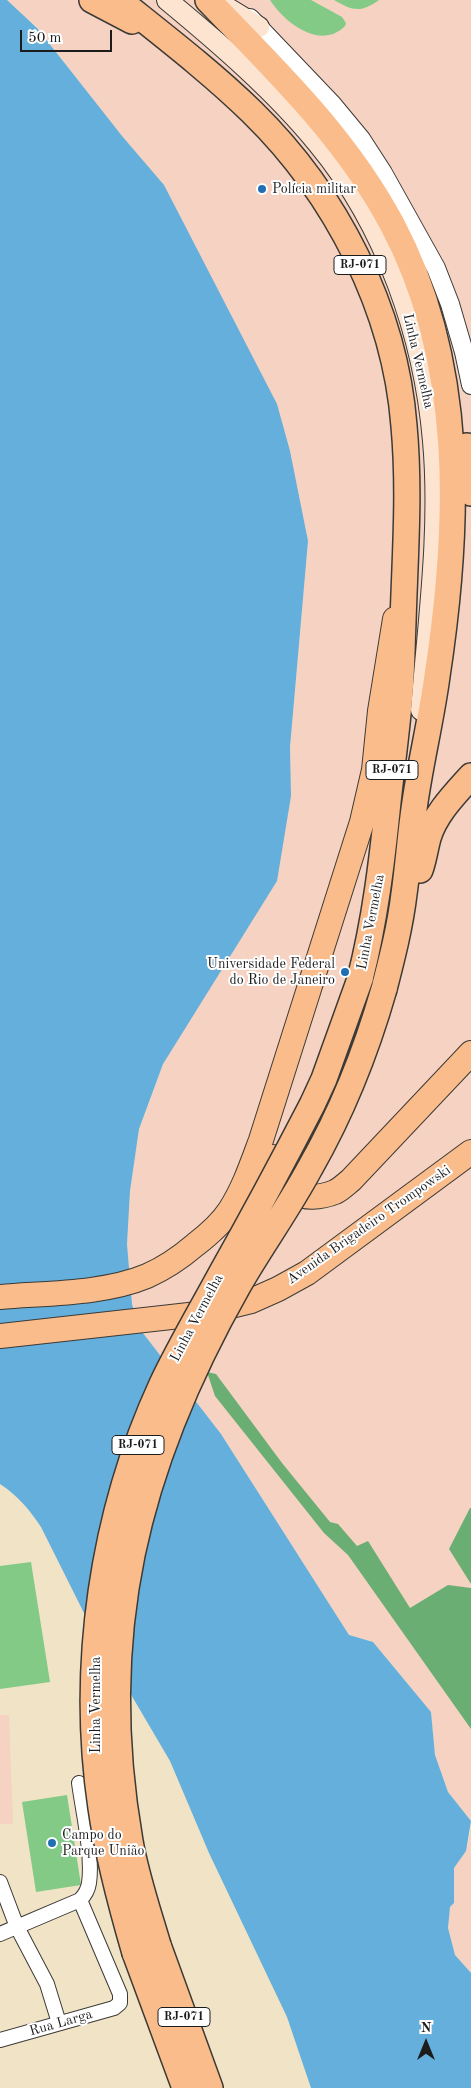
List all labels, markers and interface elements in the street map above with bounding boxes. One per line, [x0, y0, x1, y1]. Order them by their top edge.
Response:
scale bar [22, 20, 115, 52]
text: 50 m [28, 31, 62, 46]
place label: Polícia militar [272, 181, 356, 197]
marker: Polícia militar [256, 183, 268, 195]
road number: RJ-071 [334, 256, 386, 274]
street label: Linha Vermelha [399, 312, 437, 410]
road number: RJ-071 [366, 760, 418, 780]
street label: Linha Vermelha [354, 873, 388, 971]
place label: Universidade Federal do Rio de Janeiro [207, 956, 335, 989]
marker: Universidade Federal do Rio de Janeiro [339, 966, 351, 978]
street label: Avenida Brigadeiro Trompowski [284, 1162, 454, 1288]
street label: Linha Vermelha [167, 1271, 227, 1365]
road number: RJ-071 [112, 1436, 164, 1454]
street label: Linha Vermelha [88, 1657, 104, 1753]
place label: Campo do Parque União [62, 1827, 145, 1860]
marker: Campo do Parque União [46, 1837, 58, 1849]
street label: Rua Larga [28, 2006, 94, 2040]
road number: RJ-071 [158, 2008, 210, 2026]
north arrow [401, 2018, 451, 2068]
text: N [421, 2021, 431, 2035]

